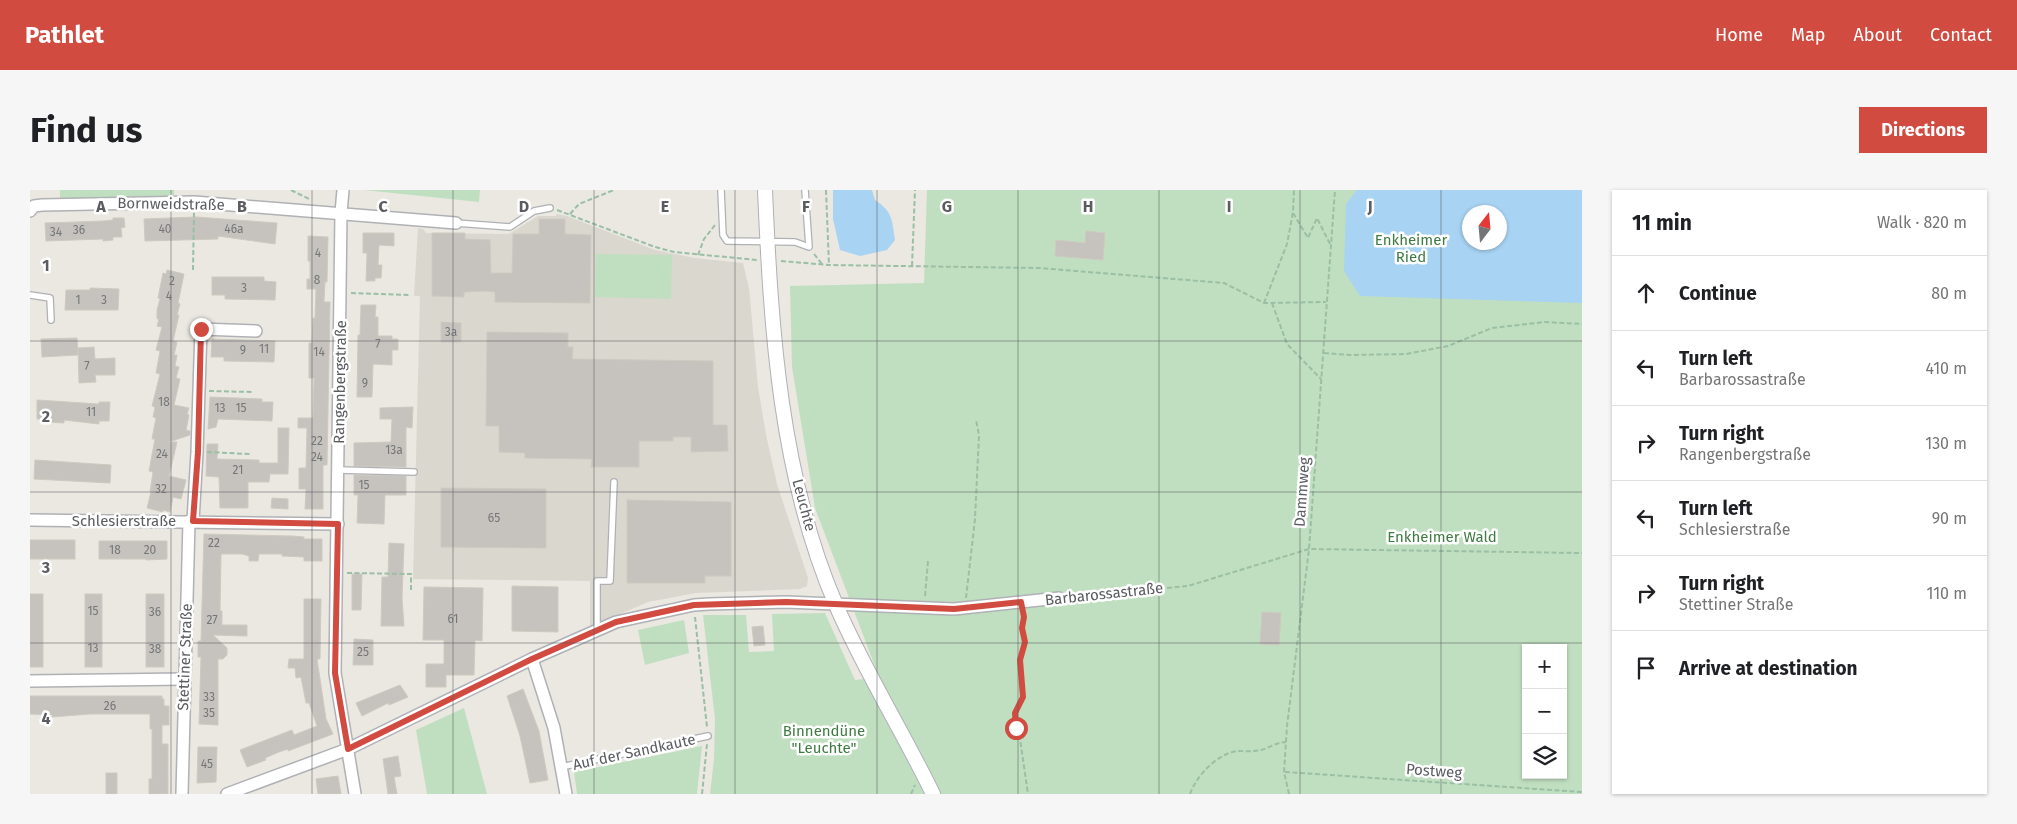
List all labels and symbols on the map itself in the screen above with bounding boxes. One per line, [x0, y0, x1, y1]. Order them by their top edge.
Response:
street label: Bornweidstraße [117, 194, 225, 214]
text: A [95, 197, 106, 216]
text: B [237, 197, 247, 216]
text: C [378, 197, 388, 216]
text: D [519, 197, 529, 216]
text: E [661, 197, 669, 216]
text: F [802, 197, 810, 216]
text: G [942, 197, 952, 216]
text: H [1083, 197, 1093, 216]
text: I [1227, 197, 1231, 216]
text: J [1366, 197, 1373, 216]
north arrow [1462, 205, 1507, 250]
house number: 40 [158, 222, 172, 236]
house number: 46a [224, 222, 244, 236]
house number: 36 [73, 223, 85, 237]
house number: 34 [50, 225, 63, 239]
park label: Enkheimer Ried [1375, 231, 1447, 266]
house number: 4 [315, 246, 322, 260]
text: 1 [42, 256, 50, 275]
house number: 8 [314, 273, 321, 287]
house number: 2 [169, 274, 175, 288]
house number: 3 [241, 281, 247, 295]
house number: 4 [166, 289, 173, 303]
house number: 1 [75, 293, 81, 307]
house number: 3 [101, 293, 107, 307]
route end [190, 318, 213, 341]
street label: Rangenbergstraße [330, 320, 350, 444]
house number: 3a [445, 325, 457, 339]
house number: 7 [375, 337, 381, 351]
house number: 11 [259, 342, 269, 356]
house number: 9 [240, 343, 246, 357]
house number: 14 [313, 345, 325, 359]
house number: 7 [84, 359, 90, 373]
house number: 9 [362, 376, 368, 390]
house number: 18 [158, 395, 170, 409]
house number: 13 [214, 401, 226, 415]
house number: 15 [235, 401, 247, 415]
house number: 11 [86, 405, 96, 419]
text: 2 [42, 407, 50, 426]
house number: 22 [311, 434, 323, 448]
house number: 13a [385, 443, 403, 457]
house number: 24 [156, 447, 169, 461]
house number: 24 [311, 450, 324, 464]
street label: Dammweg [1291, 456, 1313, 528]
house number: 21 [233, 463, 243, 477]
street label: Leuchte [788, 477, 820, 533]
house number: 15 [358, 478, 370, 492]
house number: 32 [155, 482, 167, 496]
house number: 65 [488, 511, 500, 525]
street label: Schlesierstraße [72, 512, 176, 530]
park label: Enkheimer Wald [1387, 528, 1497, 546]
house number: 22 [208, 536, 220, 550]
house number: 18 [109, 543, 121, 557]
house number: 20 [144, 543, 157, 557]
text: 3 [41, 558, 50, 577]
street label: Barbarossastraße [1044, 579, 1164, 609]
street label: Stettiner Straße [174, 603, 196, 711]
house number: 15 [87, 604, 99, 618]
house number: 36 [149, 605, 161, 619]
house number: 61 [447, 612, 459, 626]
house number: 27 [206, 613, 218, 627]
house number: 13 [87, 641, 99, 655]
house number: 38 [149, 642, 162, 656]
house number: 25 [357, 645, 369, 659]
house number: 33 [203, 690, 215, 704]
house number: 26 [104, 699, 116, 713]
house number: 35 [203, 706, 215, 720]
text: 4 [41, 709, 51, 728]
route start [1005, 717, 1028, 740]
park label: Binnendüne "Leuchte" [783, 722, 865, 757]
street label: Auf der Sandkaute [571, 730, 697, 774]
house number: 45 [201, 757, 213, 771]
street label: Postweg [1405, 760, 1463, 782]

